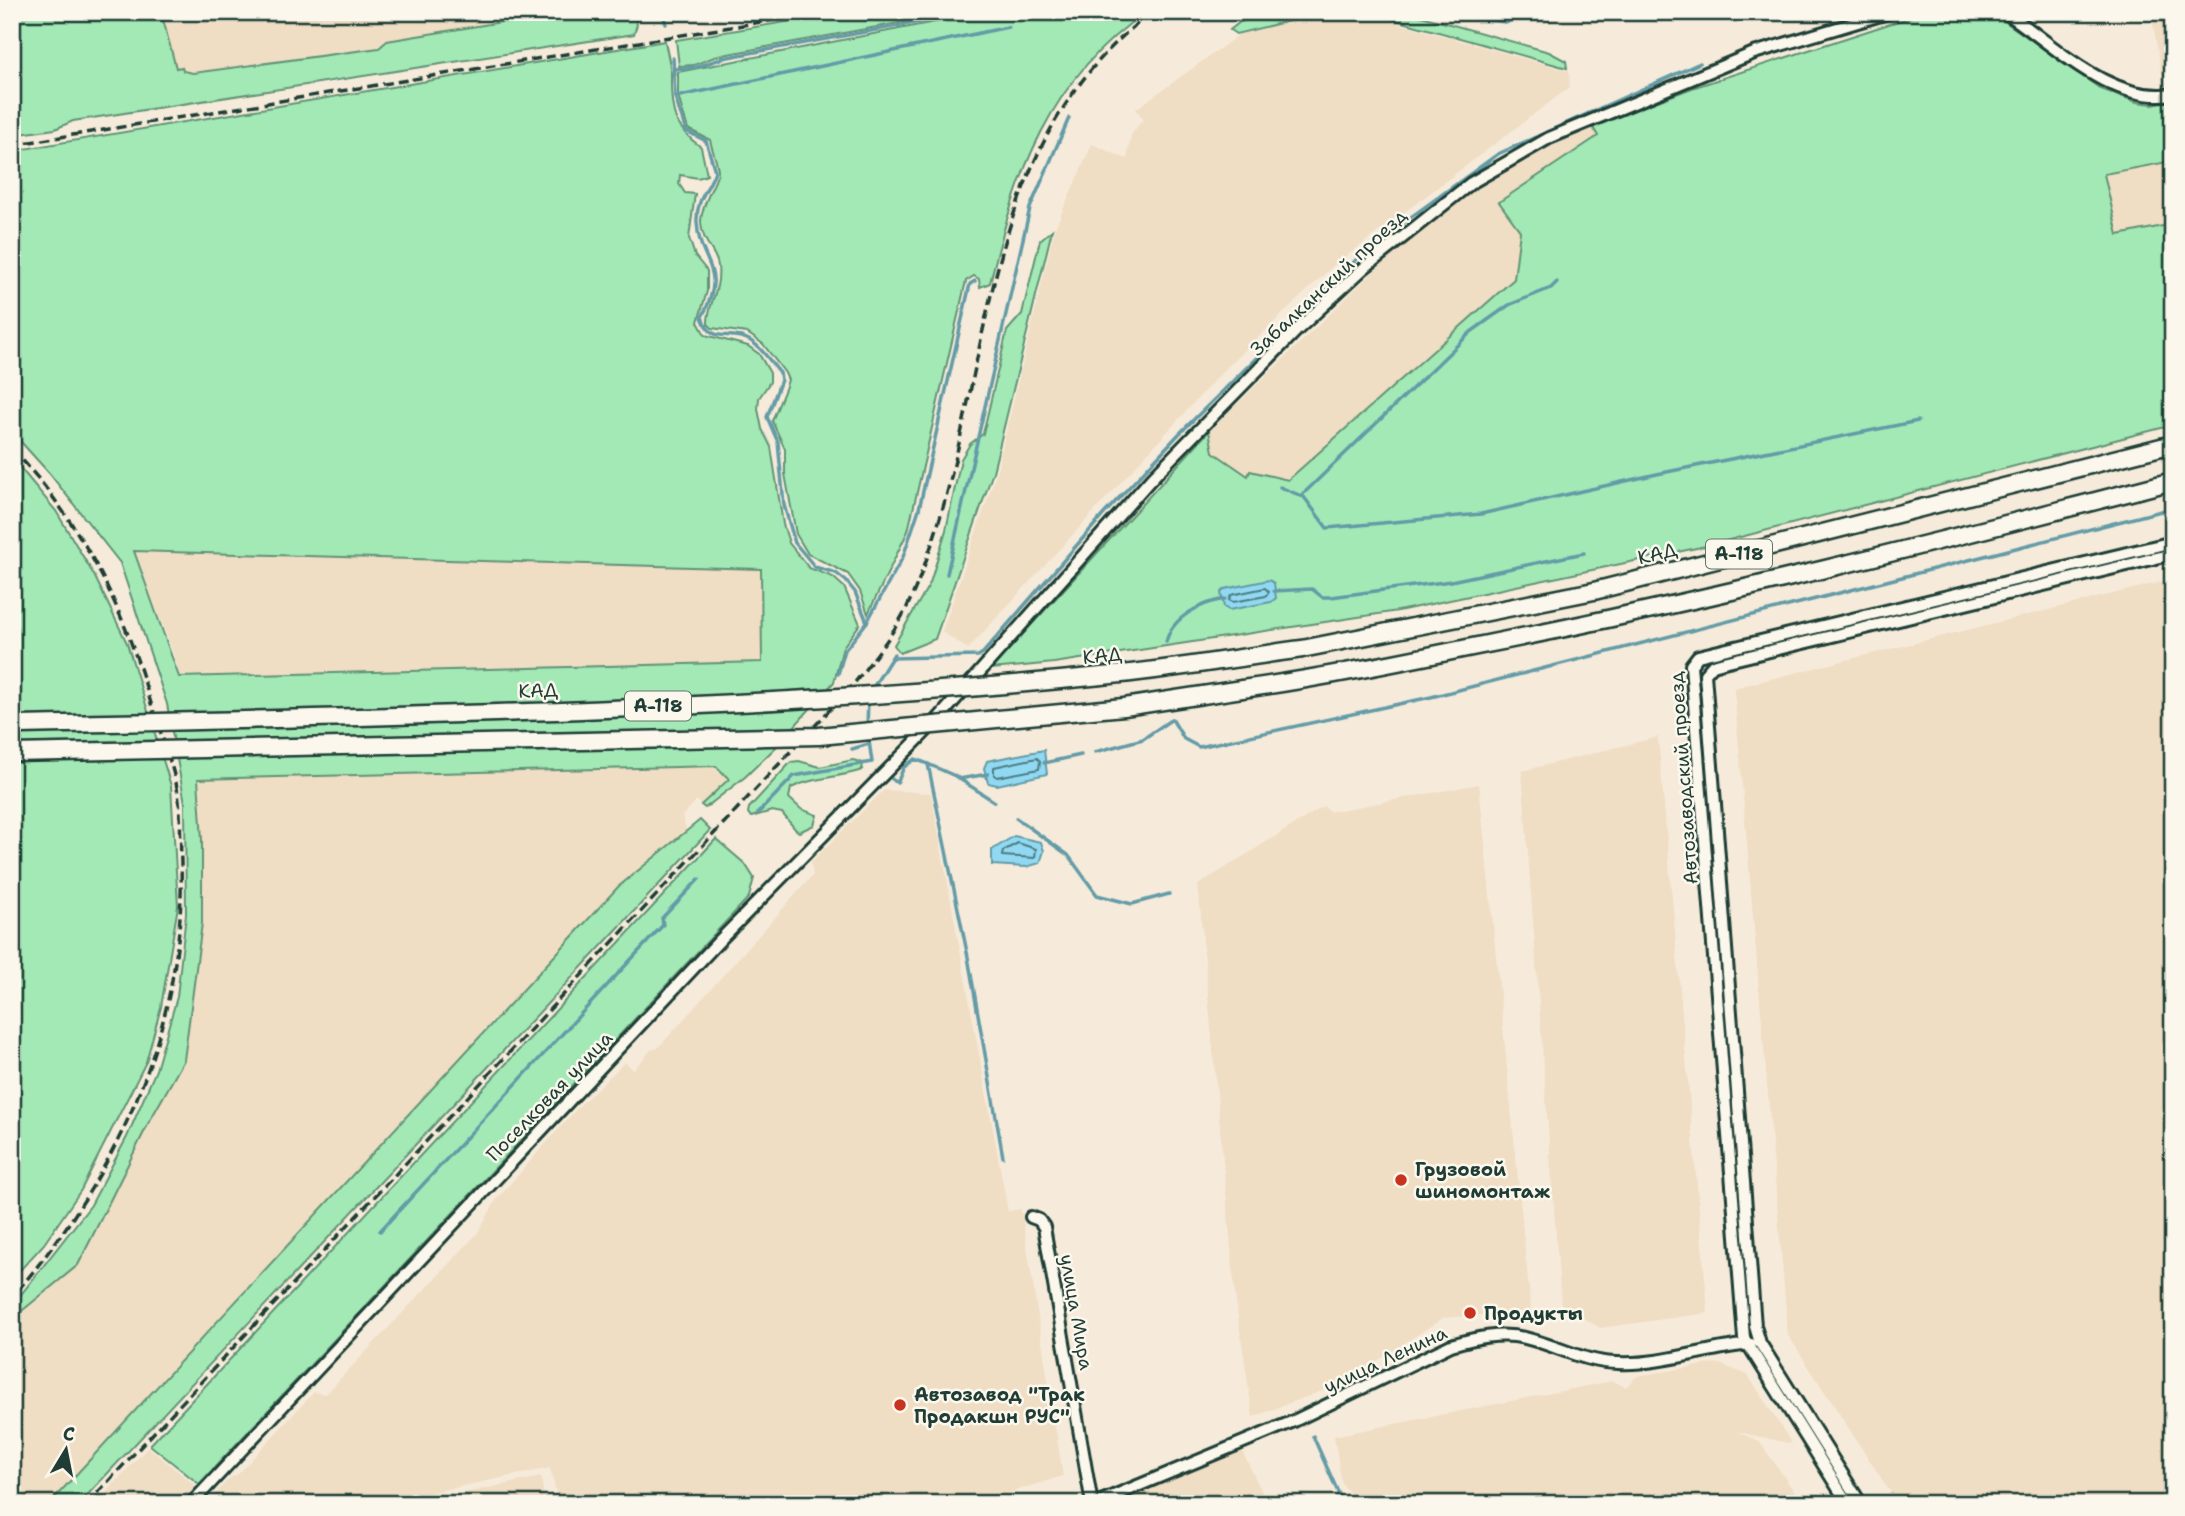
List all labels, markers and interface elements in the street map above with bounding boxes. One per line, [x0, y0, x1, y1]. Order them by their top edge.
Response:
street label: Забалканский проезд [1245, 203, 1412, 361]
street label: КАД [1635, 536, 1680, 570]
road number: А-118 [1706, 540, 1772, 568]
street label: КАД [1081, 641, 1124, 670]
street label: Автозаводский проезд [1664, 671, 1703, 885]
street label: КАД [518, 677, 559, 704]
road number: А-118 [625, 692, 691, 720]
street label: Поселковая улица [481, 1026, 618, 1167]
place label: Грузовой шиномонтаж [1415, 1157, 1550, 1204]
marker: Грузовой шиномонтаж [1393, 1172, 1409, 1188]
street label: улица Мира [1054, 1252, 1099, 1372]
place label: Продукты [1484, 1301, 1583, 1326]
marker: Продукты [1462, 1305, 1478, 1321]
street label: улица Ленина [1319, 1320, 1451, 1399]
place label: Автозавод "Трак Продакшн РУС" [914, 1382, 1085, 1429]
marker: Автозавод "Трак Продакшн РУС" [892, 1397, 908, 1413]
north arrow [32, 1414, 102, 1484]
text: С [61, 1420, 77, 1447]

